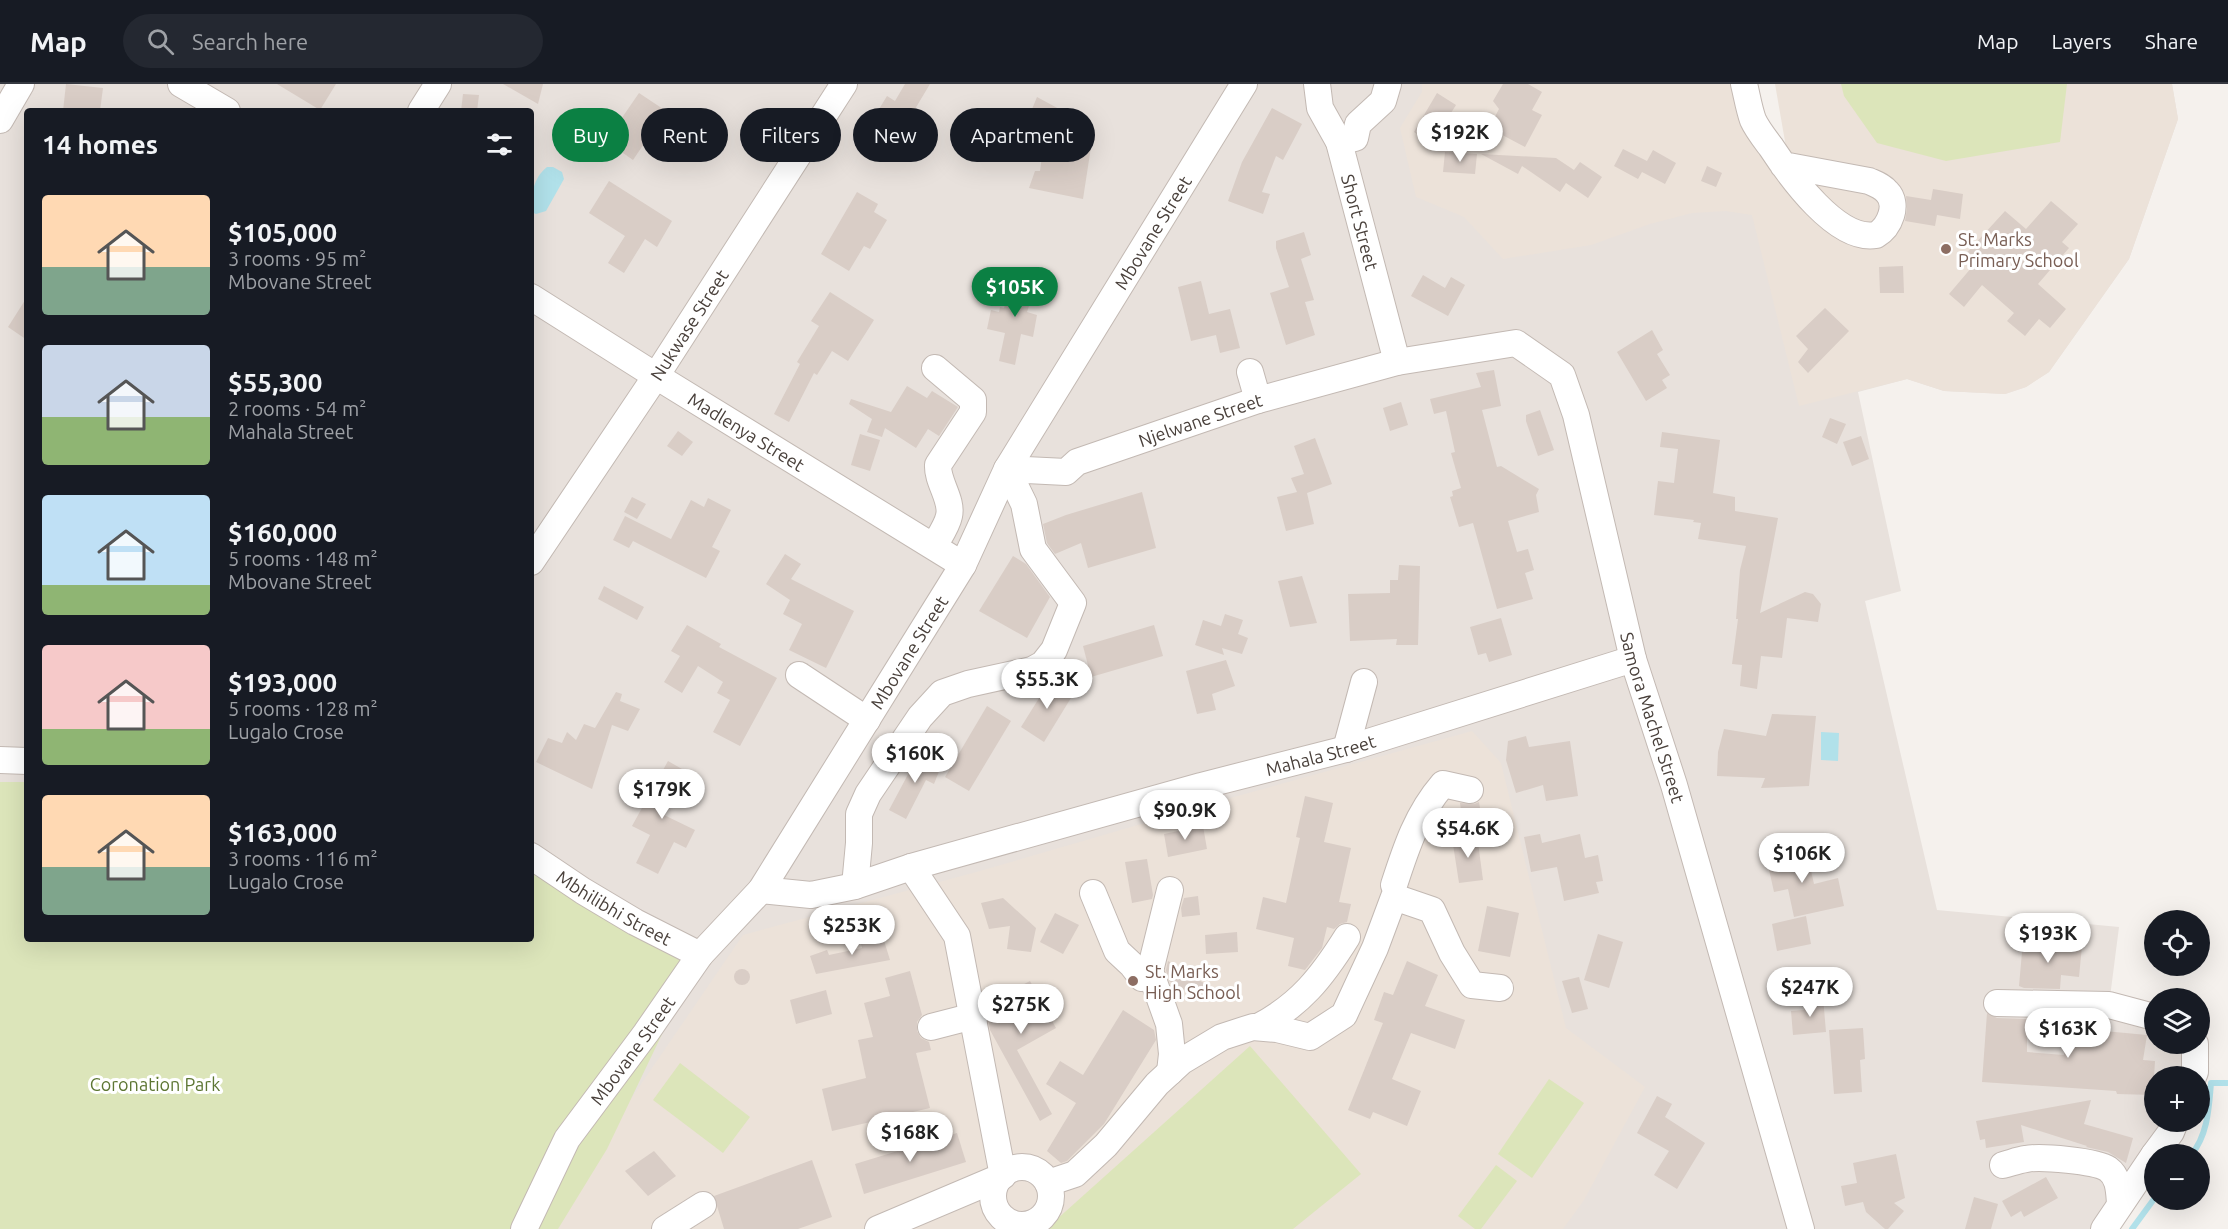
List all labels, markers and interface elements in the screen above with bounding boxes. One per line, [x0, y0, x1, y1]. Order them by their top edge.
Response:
search box [123, 14, 543, 68]
icon: search [144, 25, 177, 58]
text: Map [30, 26, 87, 57]
text: Search here [192, 29, 308, 54]
text: Map [1977, 29, 2018, 53]
text: Layers [2051, 29, 2112, 53]
text: Share [2145, 29, 2198, 53]
chip: Buy [552, 108, 629, 162]
chip: Rent [641, 108, 728, 162]
chip: Filters [740, 108, 841, 162]
chip: New [853, 108, 938, 162]
chip: Apartment [950, 108, 1095, 162]
pin: $192K [1418, 112, 1502, 163]
text: $192K [1431, 120, 1489, 143]
icon: filters [483, 128, 516, 161]
text: 14 homes [42, 130, 158, 159]
street label: Mbovane Street [1110, 172, 1195, 293]
street label: Short Street [1338, 172, 1382, 272]
text: $105,000 [228, 218, 337, 247]
icon: home [90, 219, 162, 291]
place label: St. Marks Primary School [1958, 229, 2079, 270]
marker: St. Marks Primary School [1939, 242, 1953, 256]
text: 3 rooms · 95 m² [228, 247, 366, 270]
street label: Nukwase Street [646, 266, 732, 384]
pin: $105K [973, 267, 1057, 318]
text: Mbovane Street [228, 270, 372, 293]
text: $105K [986, 275, 1044, 298]
text: $55,300 [228, 368, 322, 397]
icon: home [90, 369, 162, 441]
street label: Madlenya Street [685, 388, 808, 475]
street label: Njelwane Street [1136, 389, 1264, 450]
text: 2 rooms · 54 m² [228, 397, 366, 420]
text: Mahala Street [228, 420, 353, 443]
text: $160,000 [228, 518, 337, 547]
icon: home [90, 519, 162, 591]
text: 5 rooms · 148 m² [228, 547, 378, 570]
text: Mbovane Street [228, 570, 372, 593]
street label: Mbovane Street [866, 592, 951, 712]
street label: Samora Machel Street [1617, 630, 1689, 805]
pin: $55.3K [998, 659, 1096, 710]
text: $55.3K [1015, 667, 1079, 690]
text: $193,000 [228, 668, 337, 697]
icon: home [90, 669, 162, 741]
text: 5 rooms · 128 m² [228, 697, 378, 720]
text: Lugalo Crose [228, 720, 344, 743]
street label: Mahala Street [1264, 730, 1378, 779]
pin: $160K [873, 733, 957, 784]
text: $160K [886, 741, 944, 764]
pin: $179K [620, 769, 704, 820]
text: $179K [633, 777, 691, 800]
pin: $90.9K [1136, 790, 1234, 841]
text: $90.9K [1153, 798, 1217, 821]
pin: $54.6K [1419, 808, 1517, 859]
text: $54.6K [1436, 816, 1500, 839]
text: $163,000 [228, 818, 337, 847]
icon: home [90, 819, 162, 891]
pin: $106K [1760, 833, 1844, 884]
text: $106K [1773, 841, 1831, 864]
text: 3 rooms · 116 m² [228, 847, 378, 870]
street label: Mbhilibhi Street [553, 866, 675, 949]
text: Lugalo Crose [228, 870, 344, 893]
pin: $253K [810, 905, 894, 956]
map controls [2144, 910, 2210, 1210]
button: locate [2144, 910, 2210, 976]
text: $253K [823, 913, 881, 936]
pin: $193K [2006, 913, 2090, 964]
text: $193K [2019, 921, 2077, 944]
place label: St. Marks High School [1145, 961, 1241, 1002]
pin: $247K [1768, 967, 1852, 1018]
marker: St. Marks High School [1126, 974, 1140, 988]
text: $247K [1781, 975, 1839, 998]
pin: $275K [979, 984, 1063, 1035]
button: layers [2144, 988, 2210, 1054]
street label: Mbovane Street [586, 992, 679, 1108]
text: $275K [992, 992, 1050, 1015]
pin: $163K [2026, 1008, 2110, 1059]
text: $163K [2039, 1016, 2097, 1039]
button: + [2144, 1066, 2210, 1132]
park label: Coronation Park [90, 1074, 220, 1094]
pin: $168K [868, 1112, 952, 1163]
text: $168K [881, 1120, 939, 1143]
button: − [2144, 1144, 2210, 1210]

